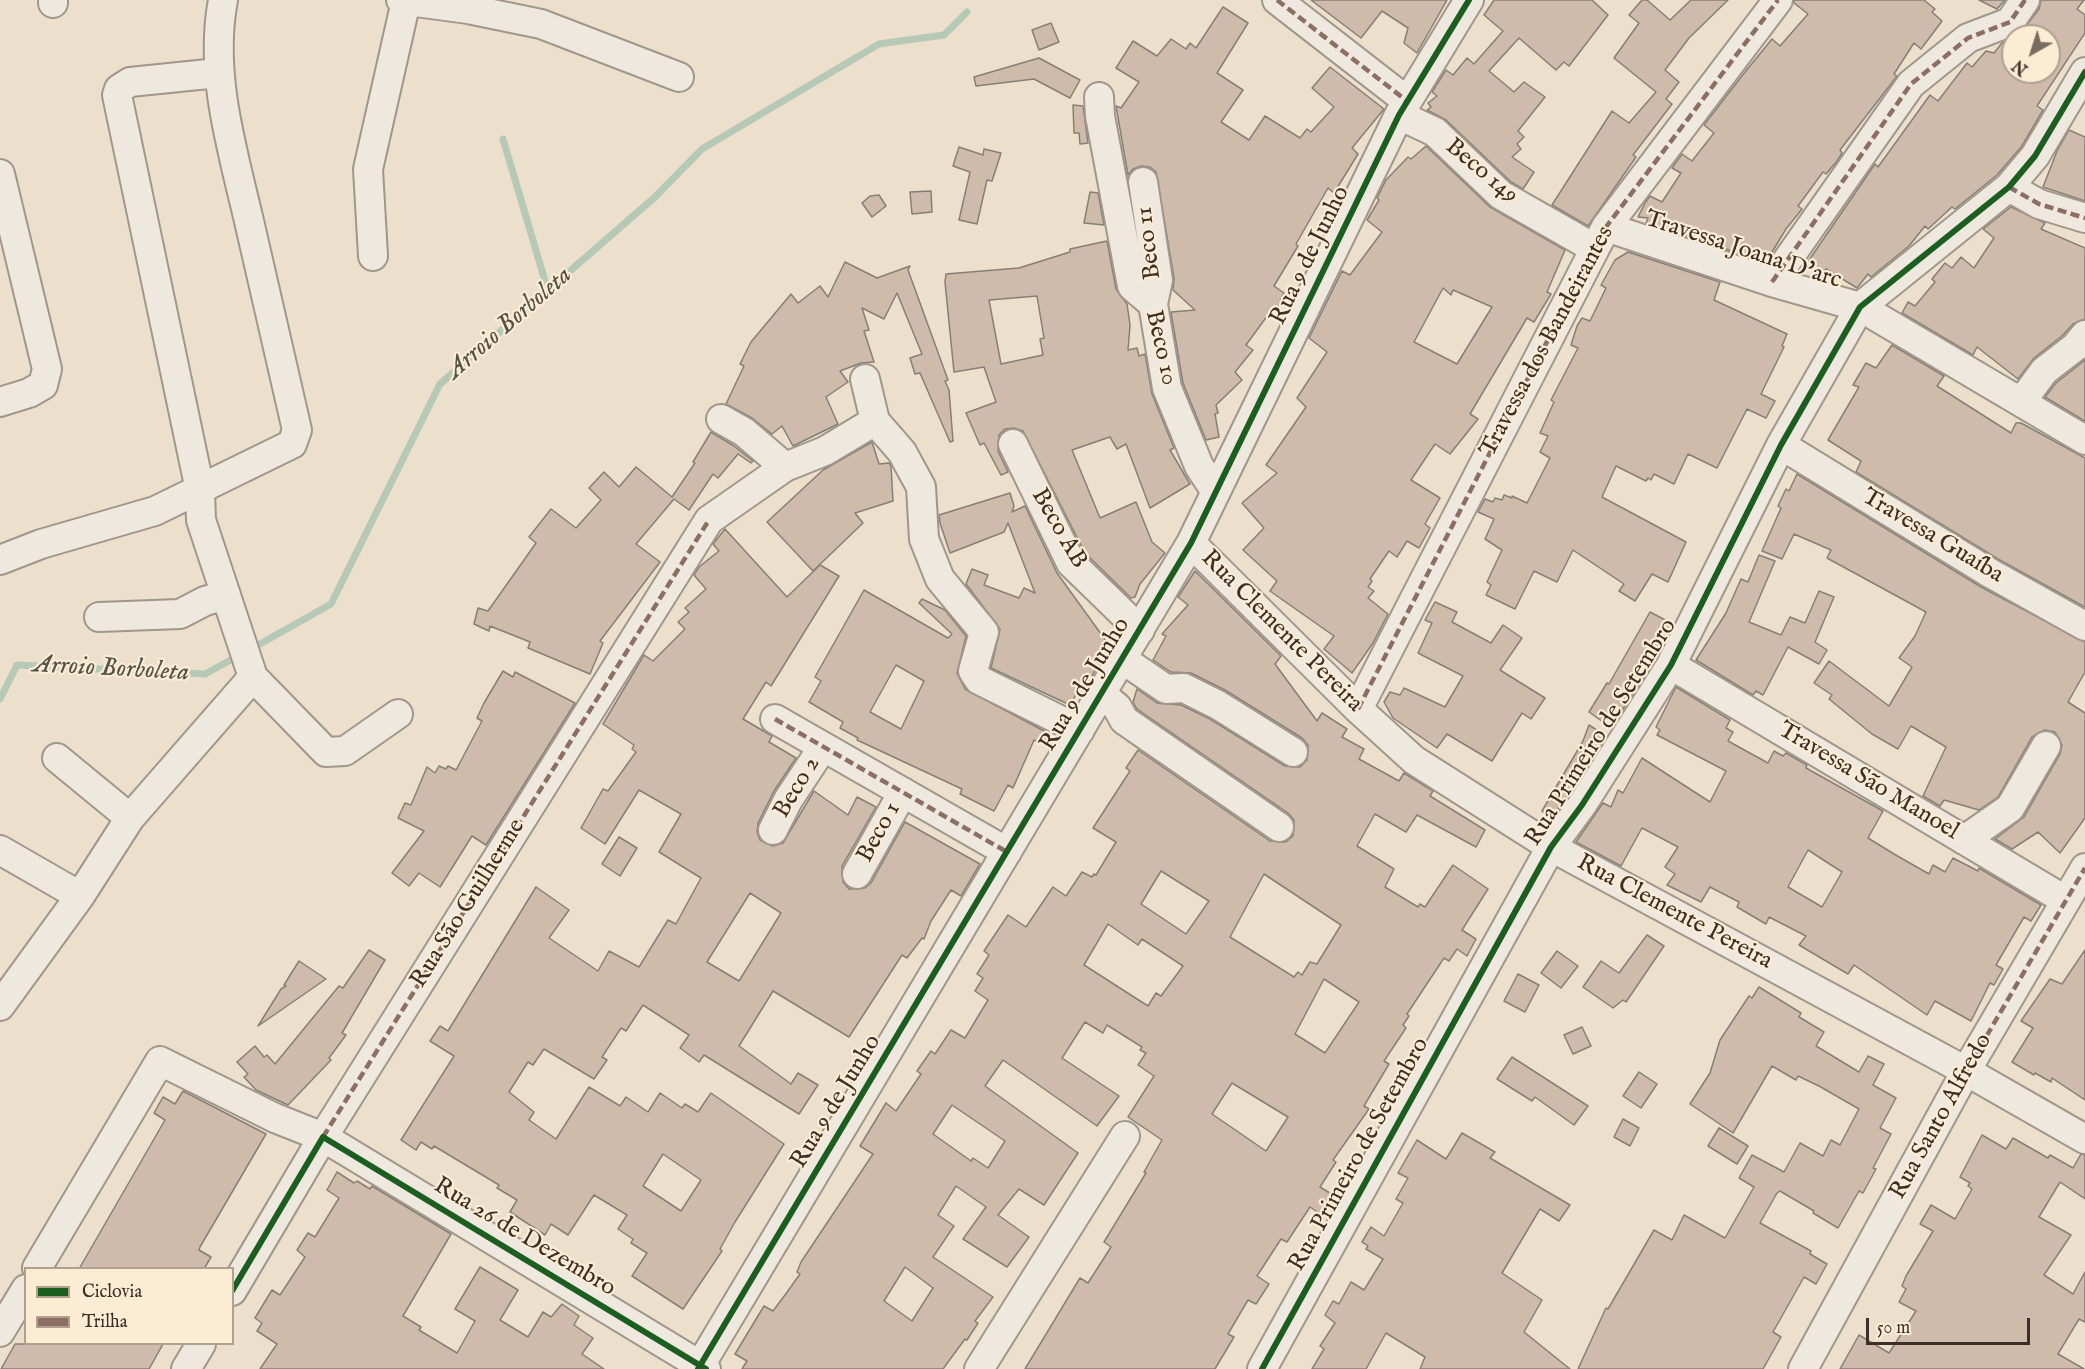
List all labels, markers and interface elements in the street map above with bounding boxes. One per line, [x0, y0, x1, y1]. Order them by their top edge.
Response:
north arrow [2001, 24, 2061, 84]
text: N [2009, 54, 2033, 79]
street label: Beco 149 [1439, 133, 1523, 211]
street label: Rua 9 de Junho [1265, 182, 1357, 330]
street label: Beco 11 [1131, 205, 1169, 281]
street label: Travessa Joana D'arc [1641, 206, 1845, 296]
street label: Travessa dos Bandeirantes [1475, 222, 1621, 462]
water label: Arroio Borboleta [441, 261, 579, 387]
street label: Beco 10 [1137, 308, 1183, 388]
street label: Travessa Guaíba [1856, 483, 2008, 591]
street label: Beco AB [1024, 484, 1092, 574]
street label: Rua Clemente Pereira [1194, 545, 1368, 719]
street label: Rua 9 de Junho [1035, 613, 1137, 757]
street label: Rua Primeiro de Setembro [1520, 614, 1684, 852]
water label: Arroio Borboleta [32, 650, 190, 690]
street label: Travessa São Manoel [1772, 717, 1964, 847]
street label: Beco 2 [768, 752, 828, 824]
street label: Beco 1 [852, 798, 908, 868]
street label: Rua São Guilherme [405, 814, 533, 994]
street label: Rua Clemente Pereira [1571, 849, 1777, 977]
street label: Rua Santo Alfredo [1885, 1029, 1999, 1205]
street label: Rua 9 de Junho [786, 1030, 888, 1174]
street label: Rua Primeiro de Setembro [1284, 1033, 1436, 1277]
street label: Rua 26 de Dezembro [428, 1172, 620, 1304]
legend [24, 1267, 234, 1345]
text: Ciclovia [82, 1281, 142, 1304]
scale bar [1869, 1306, 2032, 1344]
text: Trilha [82, 1311, 127, 1334]
text: 50 m [1877, 1317, 1910, 1340]

